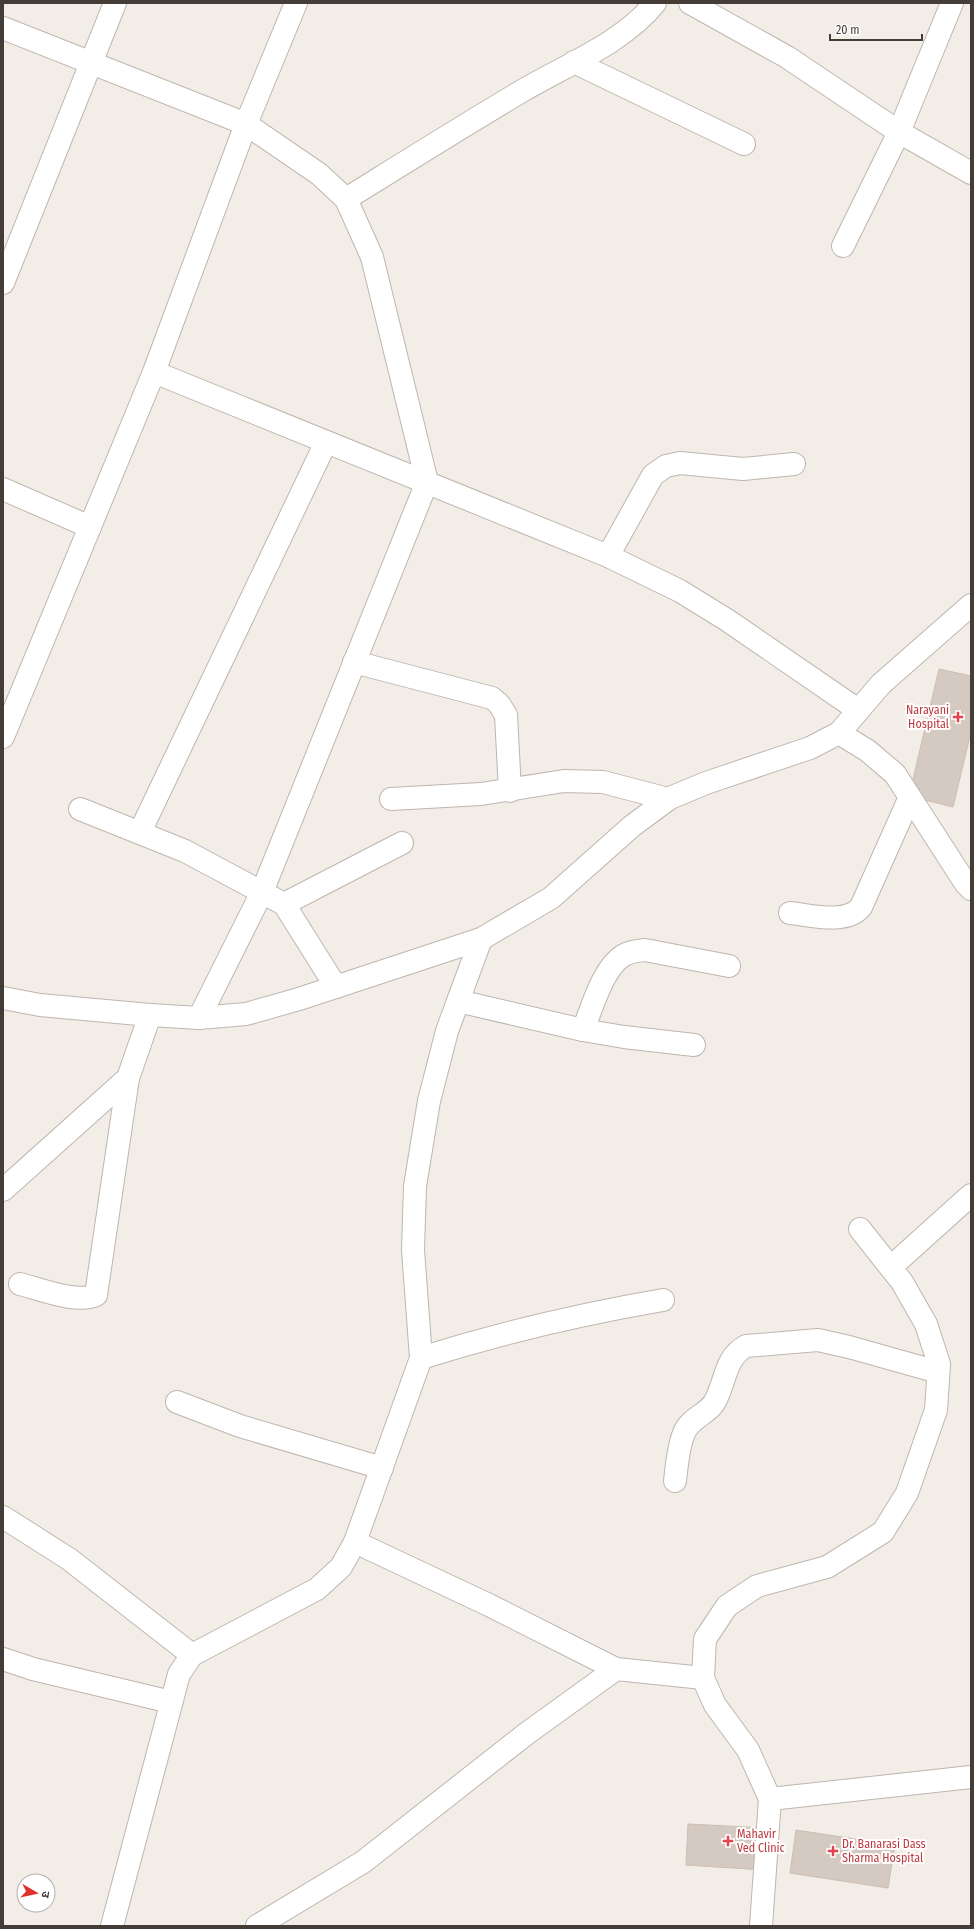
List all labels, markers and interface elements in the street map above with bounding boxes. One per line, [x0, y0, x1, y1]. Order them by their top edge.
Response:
scale bar [830, 16, 922, 42]
text: 20 m [836, 23, 860, 37]
place label: Narayani Hospital [906, 703, 949, 731]
marker: Narayani Hospital [952, 711, 964, 723]
place label: Mahavir Ved Clinic [737, 1827, 785, 1855]
marker: Mahavir Ved Clinic [722, 1835, 734, 1847]
place label: Dr. Banarasi Dass Sharma Hospital [842, 1837, 926, 1865]
marker: Dr. Banarasi Dass Sharma Hospital [827, 1845, 839, 1857]
north arrow [16, 1873, 56, 1913]
text: उ [38, 1890, 52, 1899]

